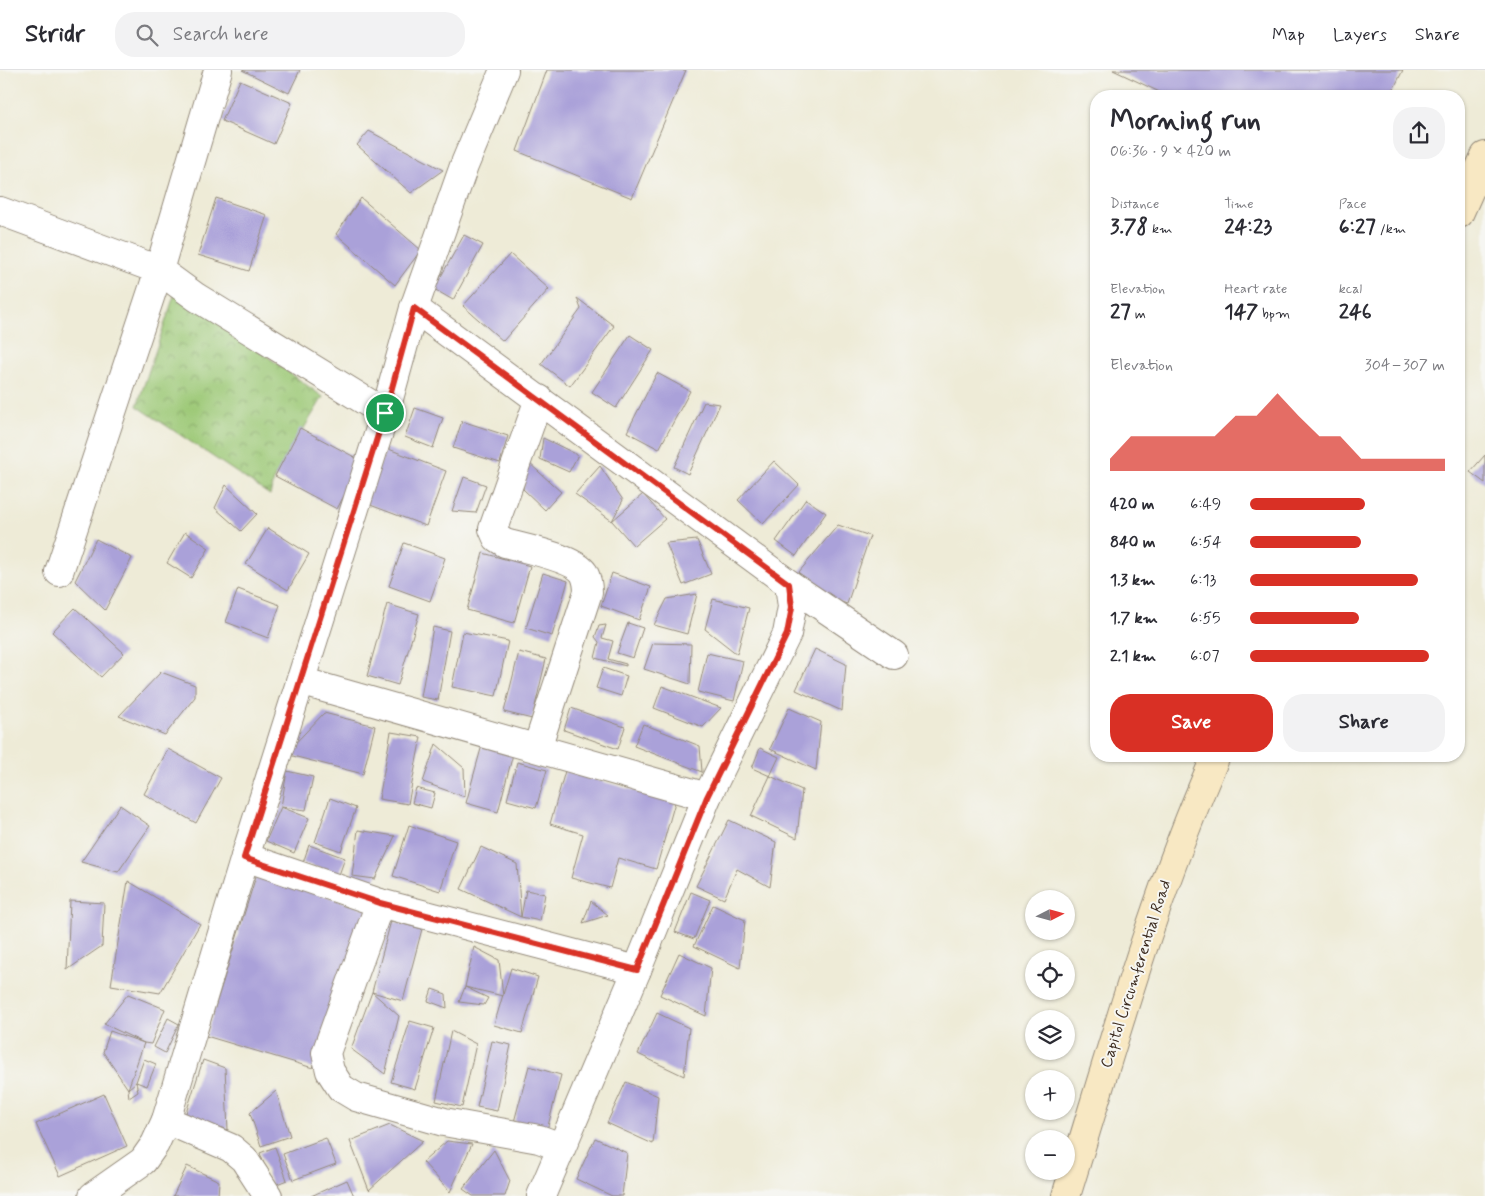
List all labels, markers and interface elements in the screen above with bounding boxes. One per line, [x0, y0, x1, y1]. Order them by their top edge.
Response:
search box [115, 12, 465, 57]
text: Stridr [25, 19, 85, 50]
icon: search [133, 21, 161, 49]
text: Search here [173, 22, 269, 47]
text: Map [1272, 23, 1305, 47]
text: Layers [1333, 23, 1387, 47]
text: Share [1415, 23, 1460, 47]
text: Morning run [1110, 103, 1261, 140]
button: share [1393, 107, 1445, 159]
text: 06:36 · 9 × 420 m [1110, 141, 1231, 162]
text: Distance [1110, 195, 1159, 213]
text: Time [1224, 195, 1254, 213]
text: Pace [1339, 195, 1367, 213]
text: 3.78 [1110, 213, 1148, 241]
text: 24:23 [1224, 213, 1272, 241]
text: 6:27 [1339, 213, 1376, 241]
text: km [1148, 220, 1172, 238]
text: /km [1376, 220, 1406, 238]
text: Elevation [1110, 280, 1165, 298]
text: Heart rate [1224, 280, 1287, 298]
text: kcal [1339, 280, 1362, 298]
text: 27 [1110, 298, 1131, 326]
text: 147 [1224, 298, 1258, 326]
text: 246 [1339, 298, 1372, 326]
text: m [1131, 305, 1146, 323]
text: bpm [1258, 305, 1290, 323]
text: Elevation [1110, 355, 1173, 376]
text: 304–307 m [1365, 355, 1445, 376]
pin [364, 392, 406, 434]
icon: arrive [371, 399, 399, 427]
text: 420 m [1110, 494, 1154, 515]
text: 6:49 [1190, 494, 1221, 515]
text: 840 m [1110, 532, 1155, 553]
text: 6:54 [1190, 532, 1222, 553]
text: 1.3 km [1110, 570, 1155, 591]
text: 6:13 [1190, 570, 1216, 591]
text: 1.7 km [1110, 608, 1158, 629]
text: 6:55 [1190, 608, 1221, 629]
text: 2.1 km [1110, 646, 1156, 667]
text: 6:07 [1190, 646, 1219, 667]
button: Save [1110, 694, 1273, 752]
button: Share [1283, 694, 1445, 752]
street label: Capitol Circumferential Road [1096, 877, 1176, 1071]
north arrow [1025, 890, 1075, 940]
map controls [1025, 890, 1075, 1180]
button: locate [1025, 950, 1075, 1000]
button: layers [1025, 1010, 1075, 1060]
button: + [1025, 1070, 1075, 1120]
button: − [1025, 1130, 1075, 1180]

